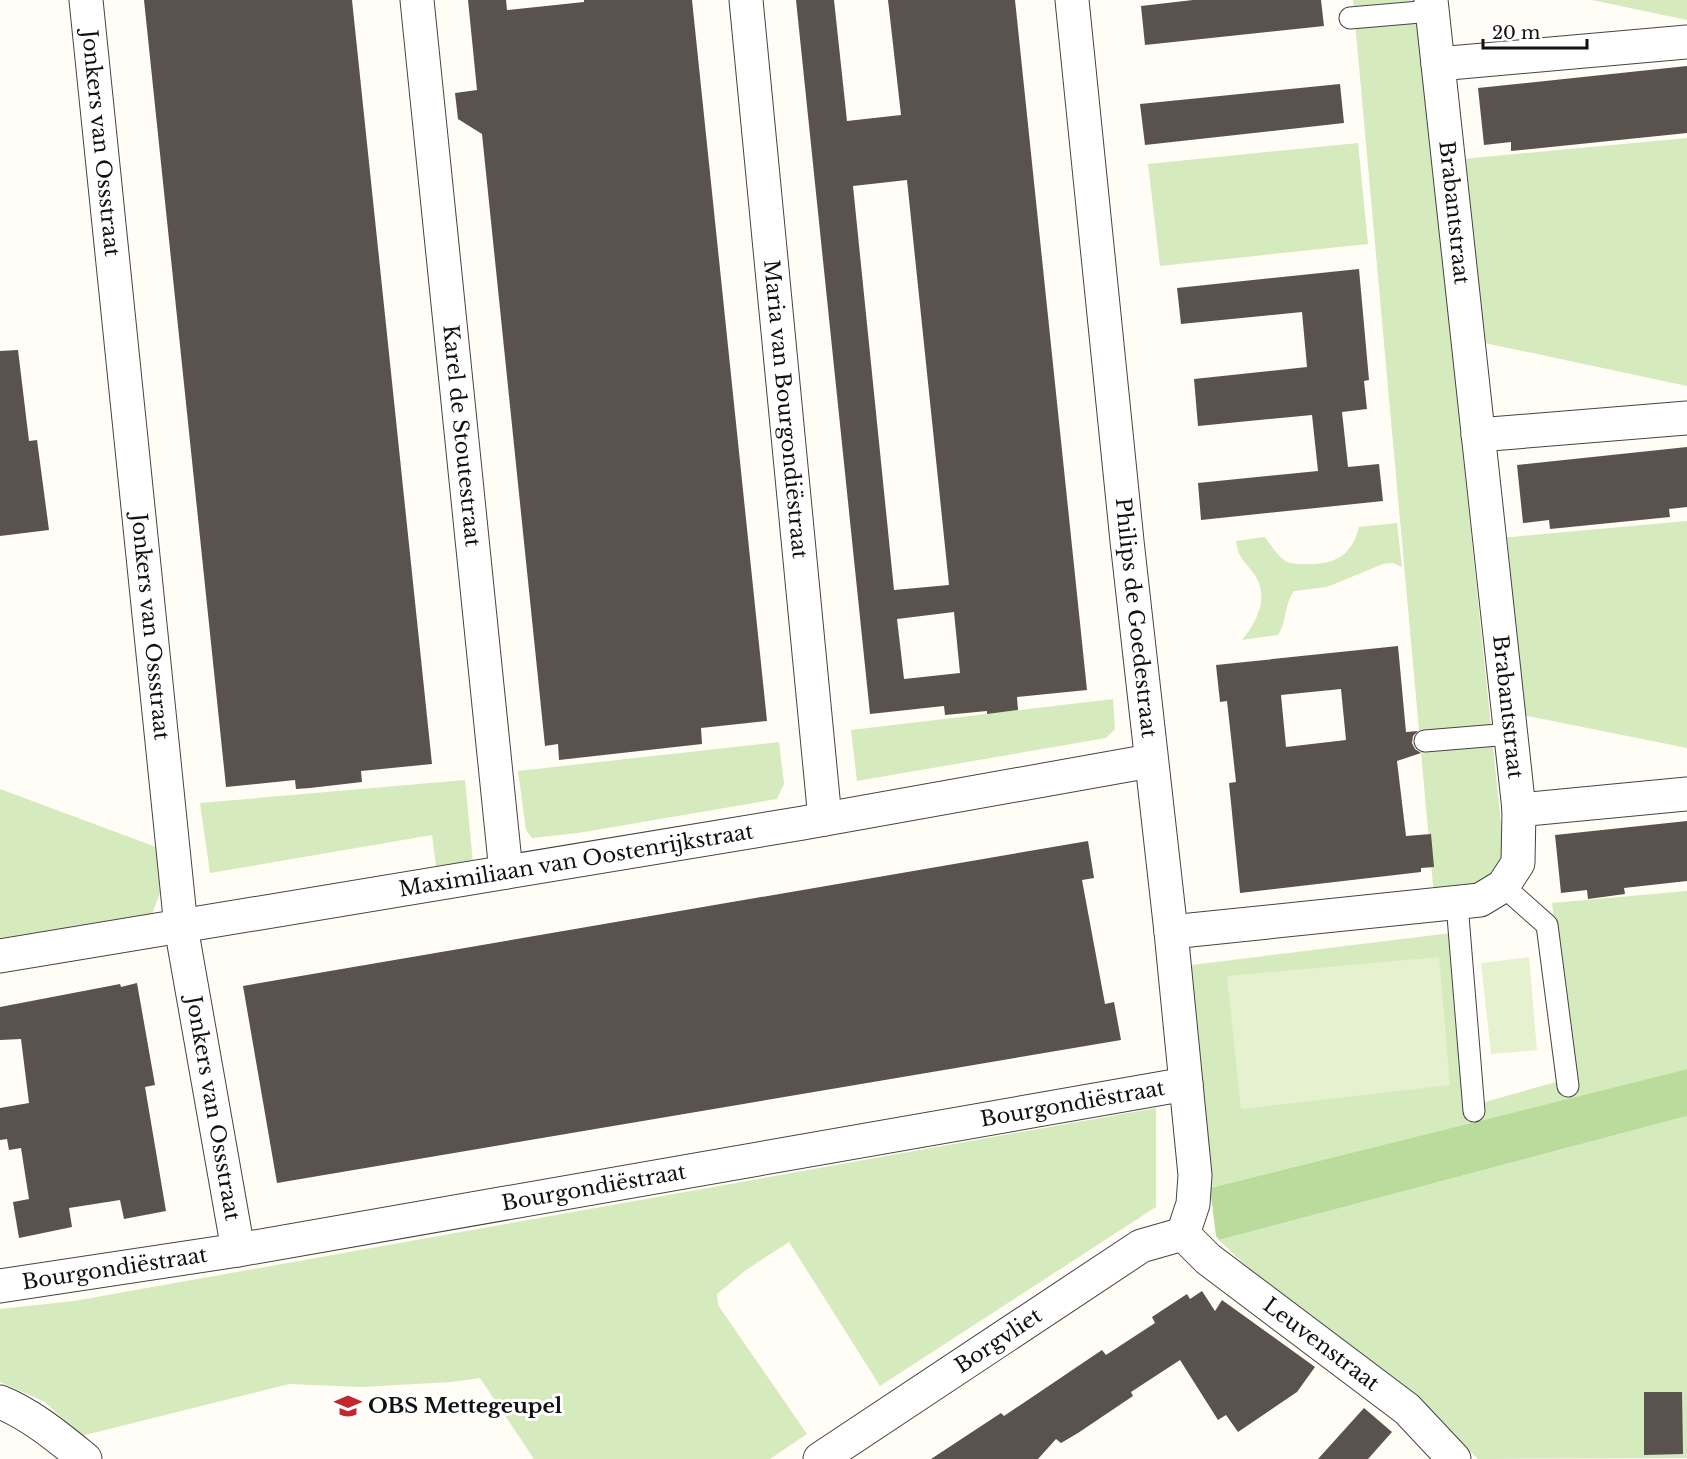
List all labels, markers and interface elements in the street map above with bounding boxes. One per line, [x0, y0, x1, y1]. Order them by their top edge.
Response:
scale bar [1483, 12, 1586, 50]
text: 20 m [1492, 22, 1540, 44]
street label: Jonkers van Ossstraat [76, 26, 125, 258]
street label: Brabantstraat [1433, 140, 1475, 286]
street label: Maria van Bourgondiëstraat [758, 258, 813, 560]
street label: Karel de Stoutestraat [437, 324, 486, 548]
street label: Philips de Goedestraat [1110, 497, 1162, 739]
street label: Jonkers van Ossstraat [125, 509, 175, 741]
street label: Brabantstraat [1487, 634, 1529, 780]
street label: Maximiliaan van Oostenrijkstraat [397, 818, 755, 903]
street label: Jonkers van Ossstraat [180, 991, 246, 1223]
street label: Bourgondiëstraat [978, 1075, 1167, 1133]
street label: Bourgondiëstraat [500, 1159, 688, 1217]
street label: Bourgondiëstraat [20, 1242, 209, 1295]
street label: Leuvenstraat [1258, 1292, 1384, 1397]
street label: Borgvliet [950, 1302, 1047, 1379]
school or university icon: OBS Mettegeupel [333, 1391, 363, 1421]
place label: OBS Mettegeupel [368, 1393, 563, 1419]

